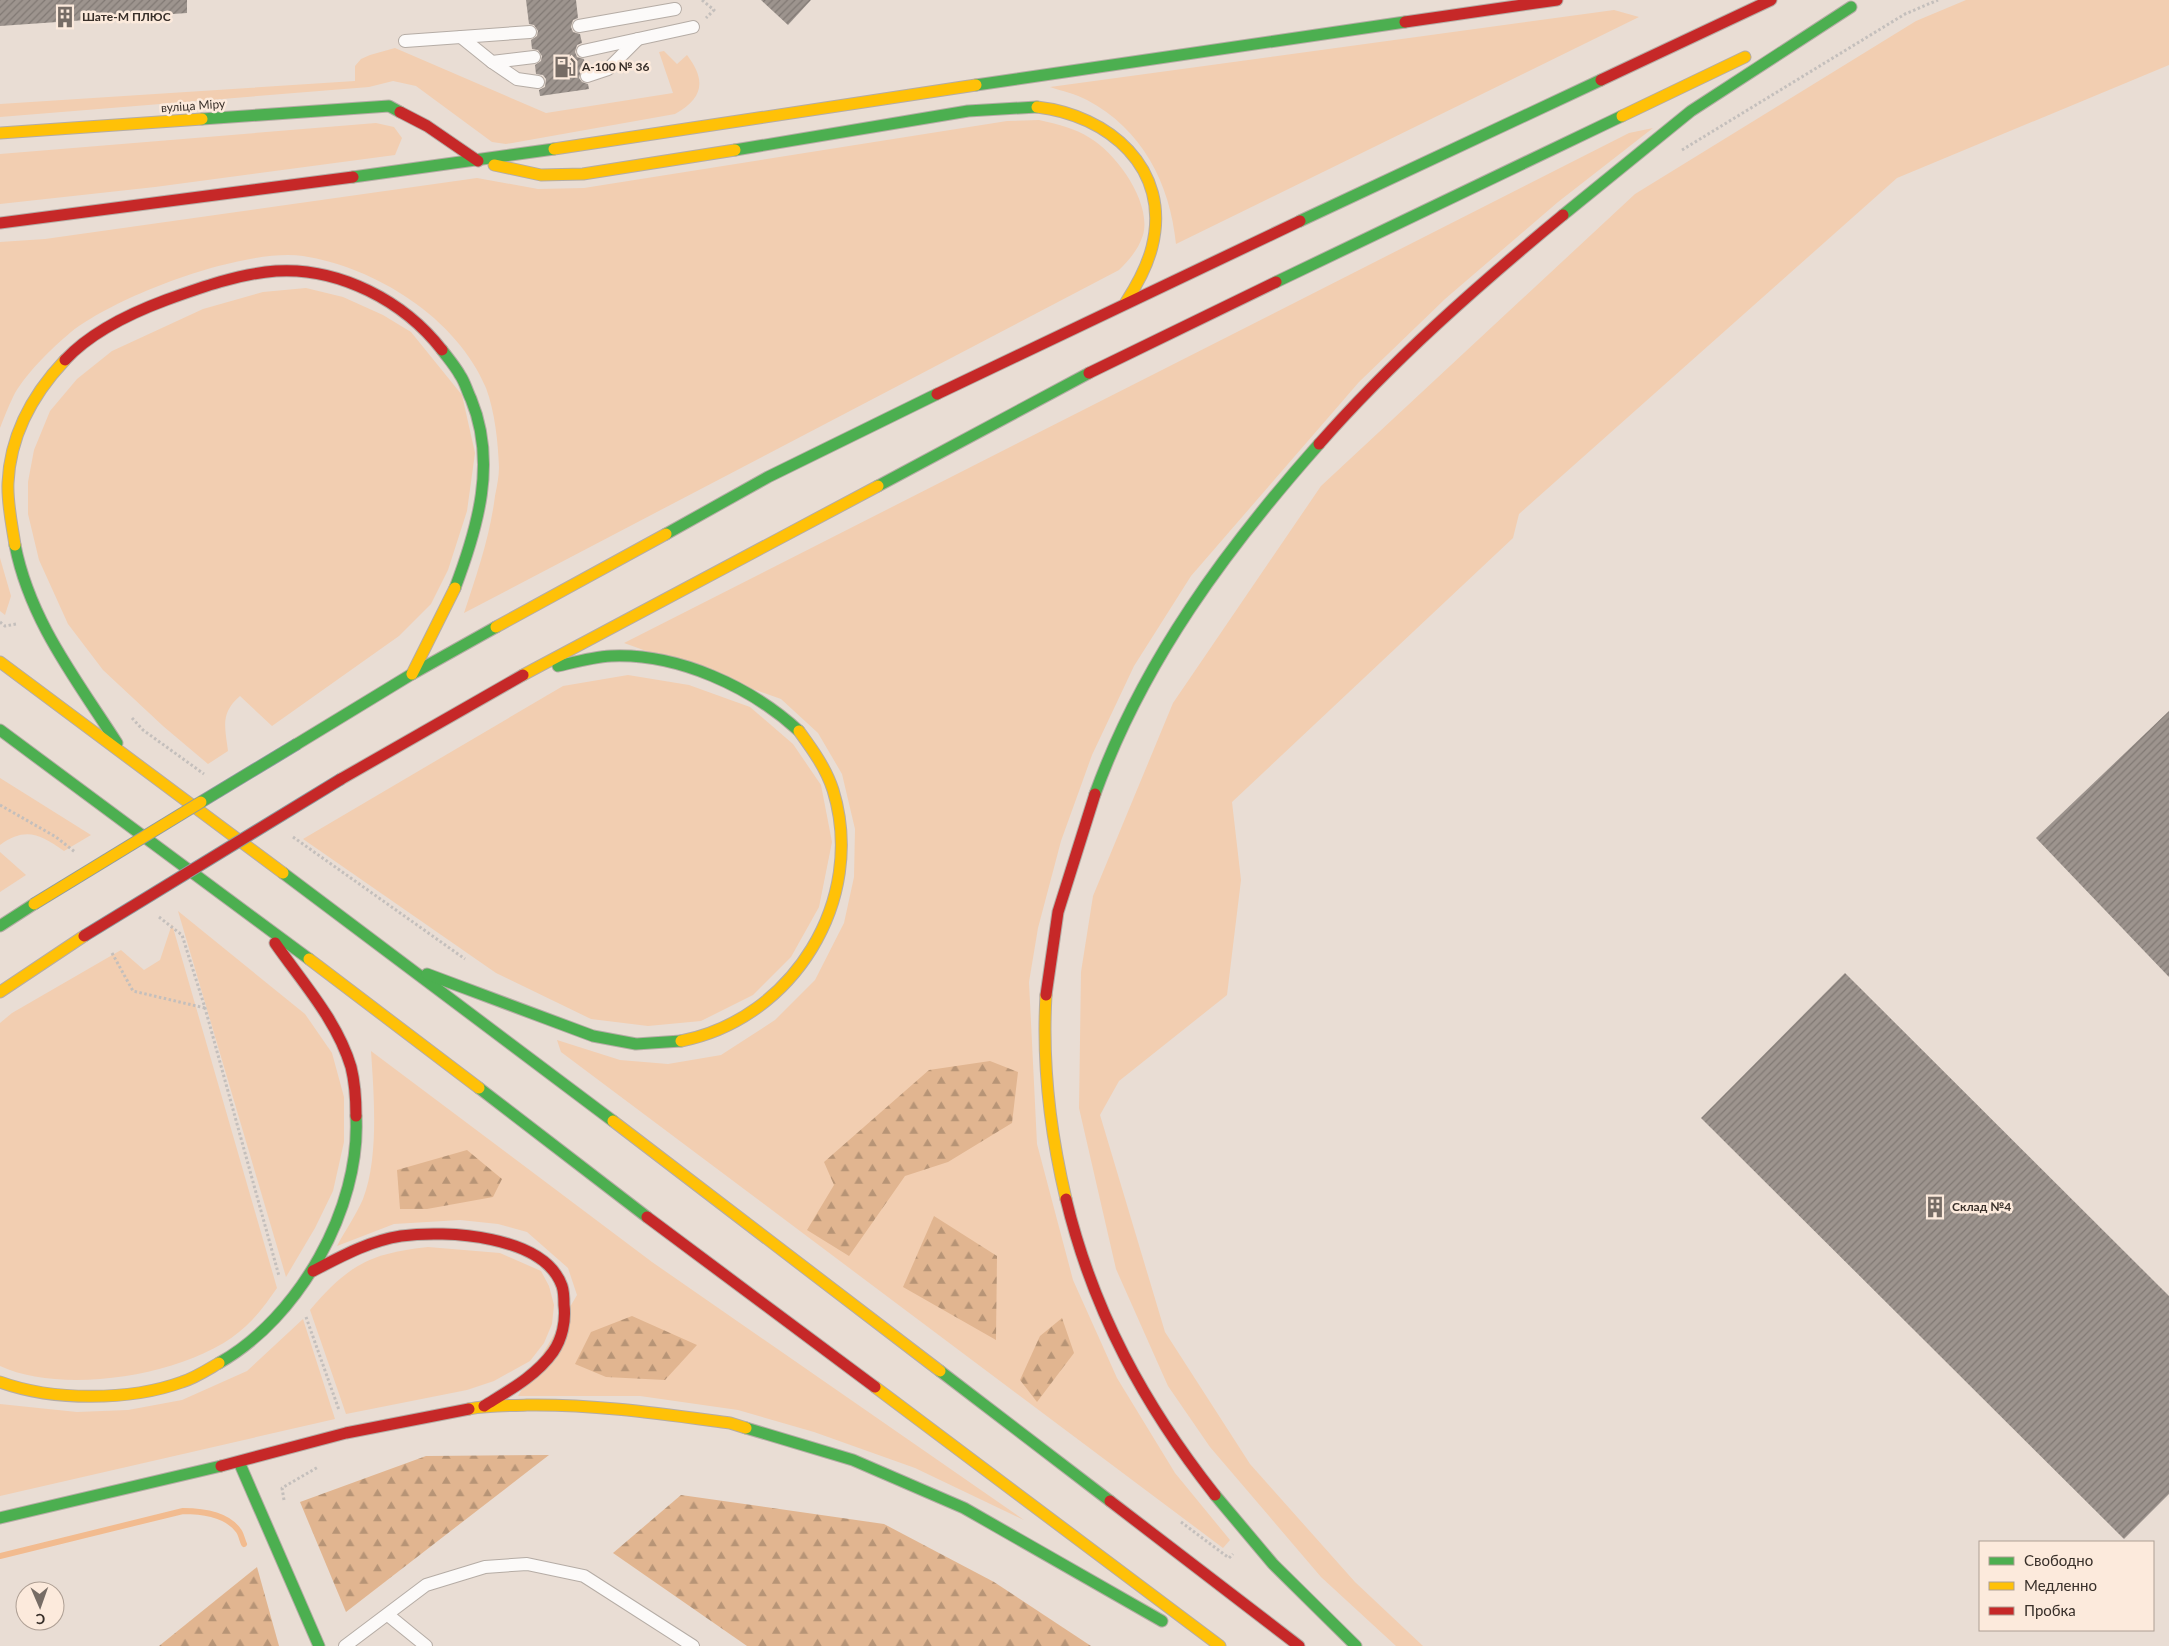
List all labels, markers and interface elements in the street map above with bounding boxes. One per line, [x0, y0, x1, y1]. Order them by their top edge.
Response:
building icon: Шате-М ПЛЮС [52, 4, 78, 30]
place label: Шате-М ПЛЮС [82, 9, 171, 24]
fuel station icon: А-100 № 36 [552, 54, 578, 80]
place label: А-100 № 36 [581, 59, 650, 74]
street label: вуліца Міру [160, 96, 226, 115]
building icon: Склад №4 [1922, 1194, 1948, 1220]
place label: Склад №4 [1952, 1199, 2011, 1214]
legend [1979, 1541, 2154, 1631]
text: Свободно [2024, 1551, 2093, 1569]
text: Медленно [2024, 1576, 2097, 1594]
north arrow [15, 1581, 65, 1631]
text: Пробка [2024, 1601, 2076, 1619]
text: С [35, 1611, 45, 1628]

